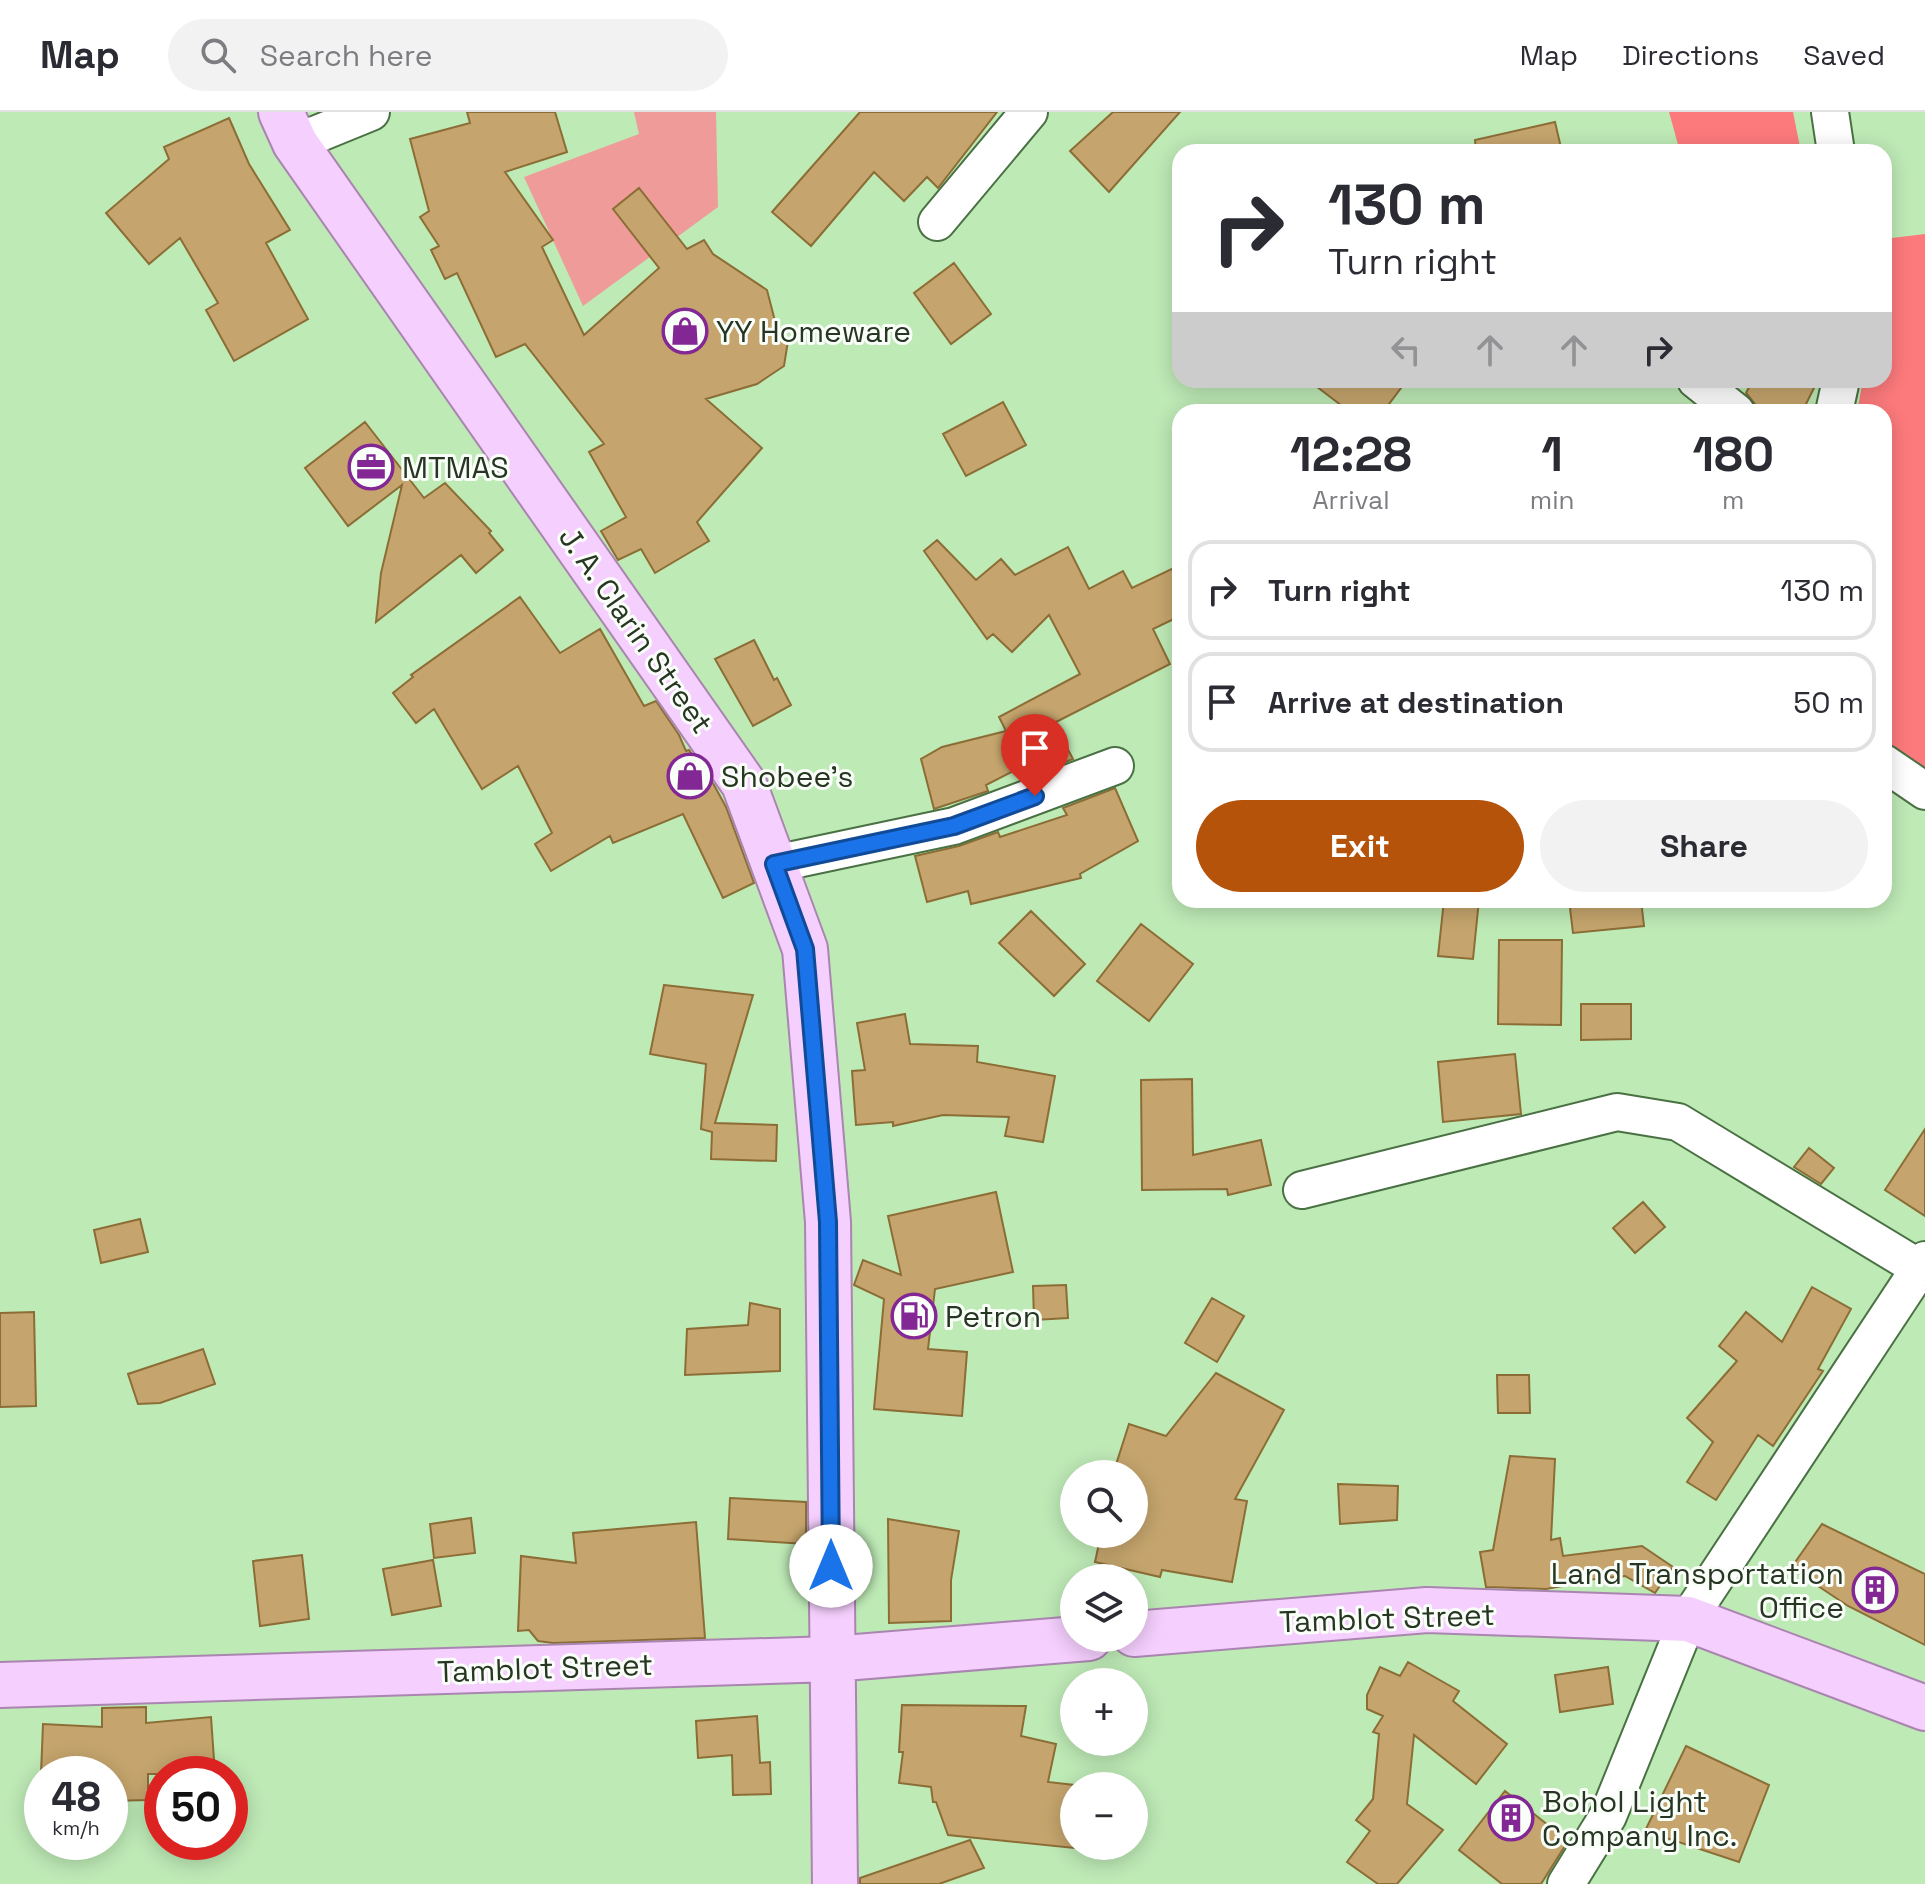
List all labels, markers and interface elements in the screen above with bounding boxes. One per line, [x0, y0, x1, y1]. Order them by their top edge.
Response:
search box [168, 19, 728, 91]
text: Map [40, 31, 120, 79]
icon: search [196, 33, 240, 77]
text: Search here [260, 36, 433, 75]
text: Map [1520, 37, 1578, 73]
text: Directions [1622, 37, 1759, 73]
text: Saved [1803, 37, 1885, 73]
text: 130 m [1328, 169, 1486, 240]
icon: right [1196, 176, 1300, 280]
text: Turn right [1328, 239, 1497, 285]
shop icon: YY Homeware [661, 307, 709, 355]
place label: YY Homeware [716, 312, 911, 351]
icon: left [1384, 328, 1428, 372]
icon: ahead [1468, 328, 1512, 372]
icon: ahead [1552, 328, 1596, 372]
icon: right [1636, 328, 1680, 372]
text: 12:28 [1290, 424, 1412, 485]
text: 1 [1541, 424, 1563, 485]
text: 180 [1692, 424, 1774, 485]
office icon: MTMAS [347, 443, 395, 491]
place label: MTMAS [402, 448, 509, 487]
text: Arrival [1312, 483, 1390, 517]
text: min [1530, 483, 1574, 517]
text: m [1722, 483, 1744, 517]
street label: J. A. Clarin Street [550, 519, 722, 741]
icon: right [1200, 568, 1244, 612]
text: Turn right [1268, 571, 1411, 610]
text: 130 m [1781, 571, 1864, 610]
icon: arrive [1200, 680, 1244, 724]
text: Arrive at destination [1268, 683, 1564, 722]
text: 50 m [1793, 683, 1864, 722]
pin [1001, 714, 1069, 796]
icon: arrive [1013, 726, 1057, 770]
shop icon: Shobee's [666, 752, 714, 800]
place label: Shobee's [721, 757, 853, 796]
button: Exit [1196, 800, 1524, 892]
button: Share [1540, 800, 1868, 892]
fuel station icon: Petron [890, 1292, 938, 1340]
place label: Petron [945, 1297, 1041, 1336]
map controls [1060, 1460, 1148, 1860]
button: search [1060, 1460, 1148, 1548]
position arrow [789, 1524, 873, 1608]
place label: Land Transportation Office [1551, 1554, 1844, 1627]
button: layers [1060, 1564, 1148, 1652]
building icon: Land Transportation Office [1851, 1566, 1899, 1614]
street label: Tamblot Street [1278, 1595, 1496, 1641]
street label: Tamblot Street [436, 1645, 654, 1691]
button: + [1060, 1668, 1148, 1756]
speed limit sign: 50 [144, 1756, 248, 1860]
text: 48 [51, 1772, 101, 1823]
button: − [1060, 1772, 1148, 1860]
place label: Bohol Light Company Inc. [1542, 1782, 1737, 1855]
building icon: Bohol Light Company Inc. [1487, 1794, 1535, 1842]
text: km/h [52, 1815, 100, 1841]

